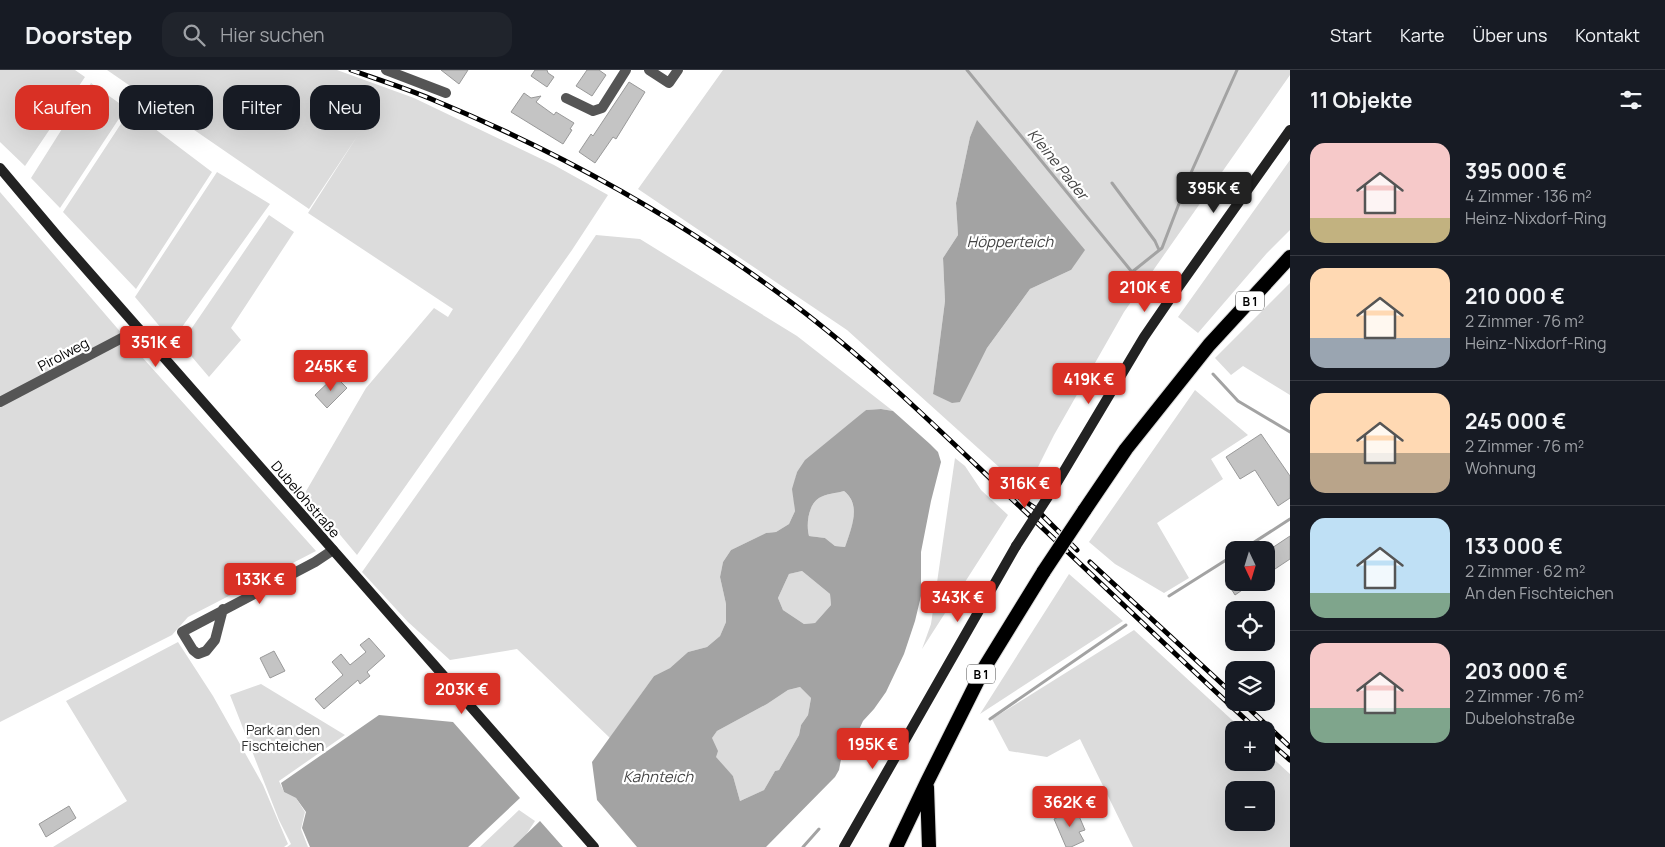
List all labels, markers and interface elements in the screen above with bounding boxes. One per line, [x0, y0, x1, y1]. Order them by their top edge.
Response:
search box [162, 12, 512, 57]
text: Doorstep [25, 18, 132, 51]
icon: search [180, 21, 208, 49]
text: Hier suchen [220, 22, 325, 48]
text: Start [1330, 23, 1372, 47]
text: Karte [1400, 23, 1445, 47]
text: Über uns [1473, 23, 1547, 47]
text: Kontakt [1575, 23, 1640, 47]
chip: Kaufen [15, 85, 109, 130]
chip: Mieten [119, 85, 213, 130]
chip: Filter [223, 85, 300, 130]
chip: Neu [310, 85, 380, 130]
text: 11 Objekte [1310, 86, 1412, 114]
icon: filters [1617, 86, 1645, 114]
water label: Kleine Pader [1023, 124, 1095, 206]
text: 395 000 € [1465, 157, 1567, 185]
icon: home [1350, 163, 1410, 223]
pin: 395K € [1173, 172, 1255, 214]
text: 395K € [1188, 177, 1240, 199]
text: 4 Zimmer · 136 m² [1465, 185, 1592, 207]
text: Heinz-Nixdorf-Ring [1465, 207, 1606, 229]
water label: Höpperteich [967, 231, 1054, 252]
pin: 210K € [1104, 270, 1186, 313]
text: 210K € [1119, 276, 1171, 298]
text: 210 000 € [1465, 282, 1565, 310]
icon: home [1350, 288, 1410, 348]
road number: B 1 [1236, 292, 1264, 310]
text: 2 Zimmer · 76 m² [1465, 310, 1584, 332]
pin: 351K € [115, 326, 197, 368]
text: 351K € [131, 331, 181, 353]
text: Heinz-Nixdorf-Ring [1465, 332, 1606, 354]
street label: Pirolweg [34, 333, 92, 375]
pin: 245K € [290, 350, 372, 392]
text: 245K € [305, 355, 357, 377]
pin: 419K € [1048, 362, 1130, 405]
text: 419K € [1064, 368, 1114, 390]
text: 245 000 € [1465, 407, 1566, 435]
icon: home [1350, 413, 1410, 473]
text: 2 Zimmer · 76 m² [1465, 435, 1584, 457]
street label: Dubelohstraße [267, 456, 345, 542]
text: Wohnung [1465, 457, 1536, 479]
pin: 316K € [984, 466, 1066, 509]
text: 316K € [1000, 472, 1050, 494]
text: 133 000 € [1465, 532, 1563, 560]
icon: home [1350, 538, 1410, 598]
north arrow [1225, 541, 1275, 591]
map controls [1225, 541, 1275, 831]
text: 2 Zimmer · 62 m² [1465, 560, 1585, 582]
pin: 133K € [219, 562, 301, 605]
text: 133K € [235, 568, 285, 590]
pin: 343K € [917, 580, 999, 623]
text: An den Fischteichen [1465, 582, 1614, 604]
text: 343K € [932, 586, 984, 608]
button: locate [1225, 601, 1275, 651]
text: 203 000 € [1465, 657, 1568, 685]
button: layers [1225, 661, 1275, 711]
icon: home [1350, 663, 1410, 723]
road number: B 1 [967, 664, 995, 684]
pin: 203K € [421, 672, 503, 715]
text: 203K € [435, 678, 489, 700]
text: 2 Zimmer · 76 m² [1465, 685, 1584, 707]
text: Dubelohstraße [1465, 707, 1575, 729]
park label: Park an den Fischteichen [242, 720, 324, 755]
button: + [1225, 721, 1275, 771]
pin: 195K € [832, 728, 914, 770]
text: 195K € [848, 733, 898, 755]
water label: Kahnteich [623, 766, 694, 787]
button: − [1225, 781, 1275, 831]
pin: 362K € [1029, 786, 1111, 828]
text: 362K € [1044, 791, 1096, 813]

